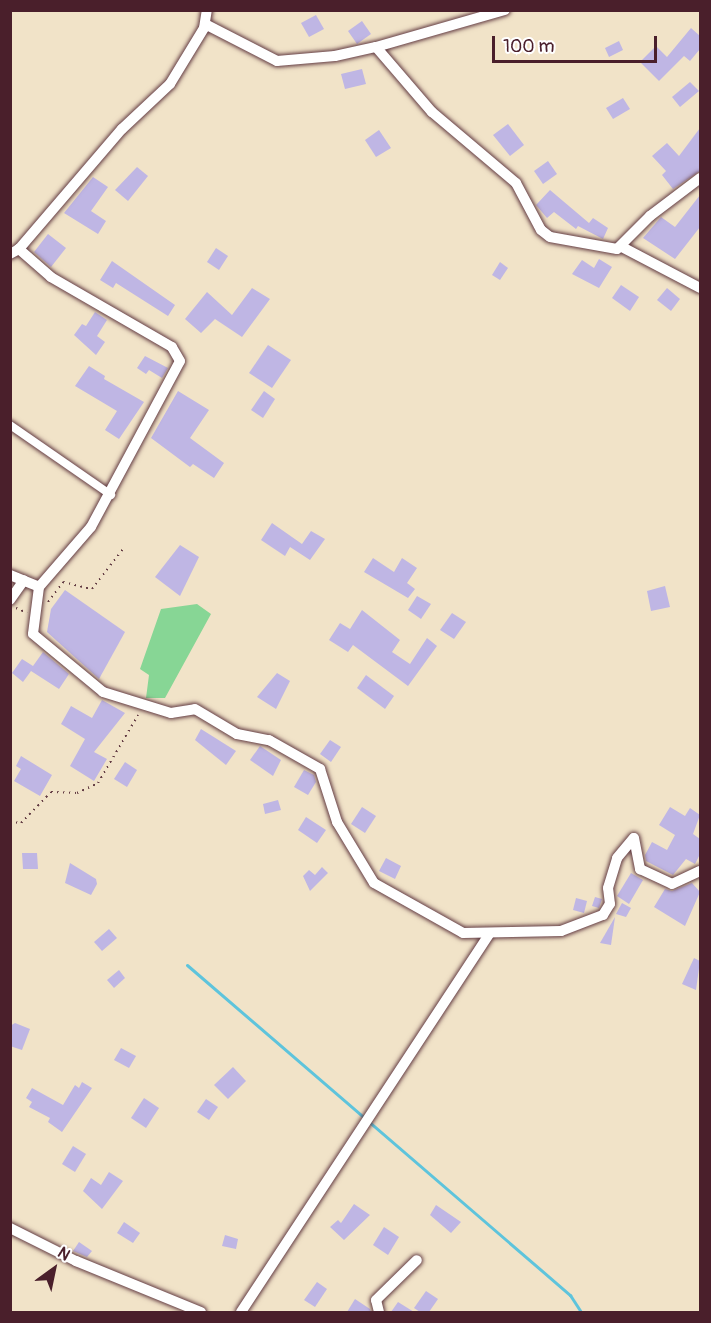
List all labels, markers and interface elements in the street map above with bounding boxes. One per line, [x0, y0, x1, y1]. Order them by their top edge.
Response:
scale bar [495, 24, 660, 62]
text: 100 m [503, 35, 555, 58]
north arrow [24, 1239, 84, 1299]
text: N [54, 1243, 74, 1265]

